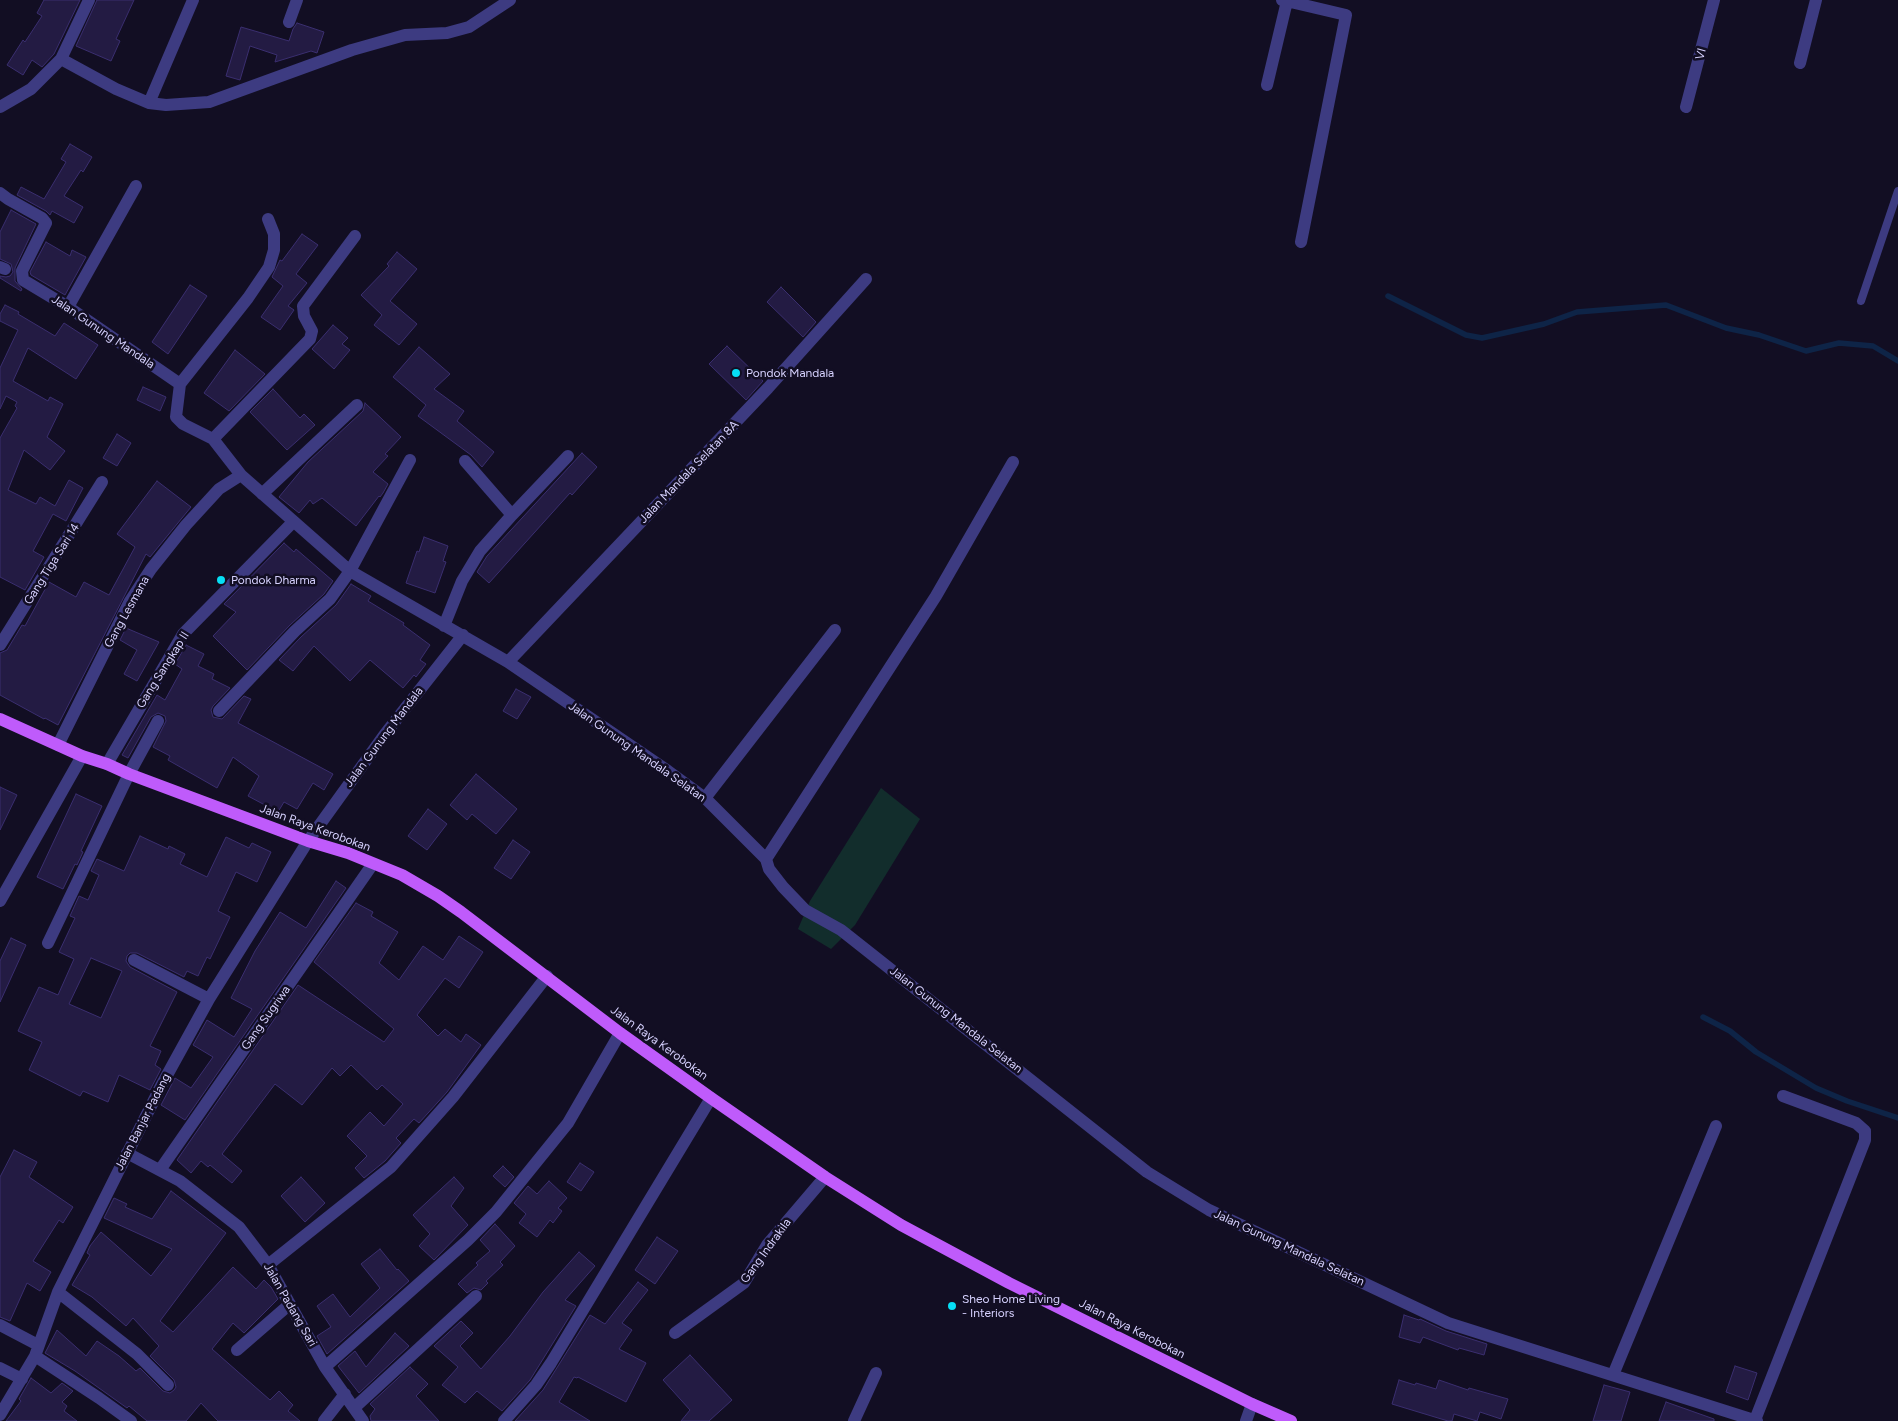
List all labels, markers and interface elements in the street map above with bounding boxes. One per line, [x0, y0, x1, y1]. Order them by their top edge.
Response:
street label: VI [1693, 47, 1709, 61]
street label: Jalan Gunung Mandala [49, 292, 157, 372]
place label: Pondok Mandala [746, 366, 834, 380]
marker: Pondok Mandala [730, 367, 742, 379]
street label: Jalan Mandala Selatan 8A [636, 418, 742, 526]
street label: Gang Tiga Sari 14 [21, 521, 83, 607]
place label: Pondok Dharma [231, 573, 316, 587]
street label: Gang Lesmana [101, 574, 153, 650]
marker: Pondok Dharma [215, 574, 227, 586]
street label: Gang Sangkap II [134, 629, 192, 711]
street label: Jalan Gunung Mandala [342, 684, 426, 790]
street label: Jalan Gunung Mandala Selatan [566, 699, 708, 805]
street label: Jalan Raya Kerobokan [258, 801, 372, 855]
street label: Jalan Gunung Mandala Selatan [887, 964, 1025, 1076]
street label: Gang Sugriwa [239, 983, 293, 1053]
street label: Jalan Raya Kerobokan [608, 1003, 710, 1083]
street label: Jalan Banjar Padang [112, 1071, 174, 1173]
street label: Jalan Gunung Mandala Selatan [1211, 1207, 1367, 1289]
street label: Gang Indrakila [738, 1216, 794, 1286]
street label: Jalan Padang Sari [260, 1261, 320, 1349]
place label: Sheo Home Living - Interiors [962, 1292, 1060, 1320]
street label: Jalan Raya Kerobokan [1077, 1296, 1187, 1362]
marker: Sheo Home Living - Interiors [946, 1300, 958, 1312]

